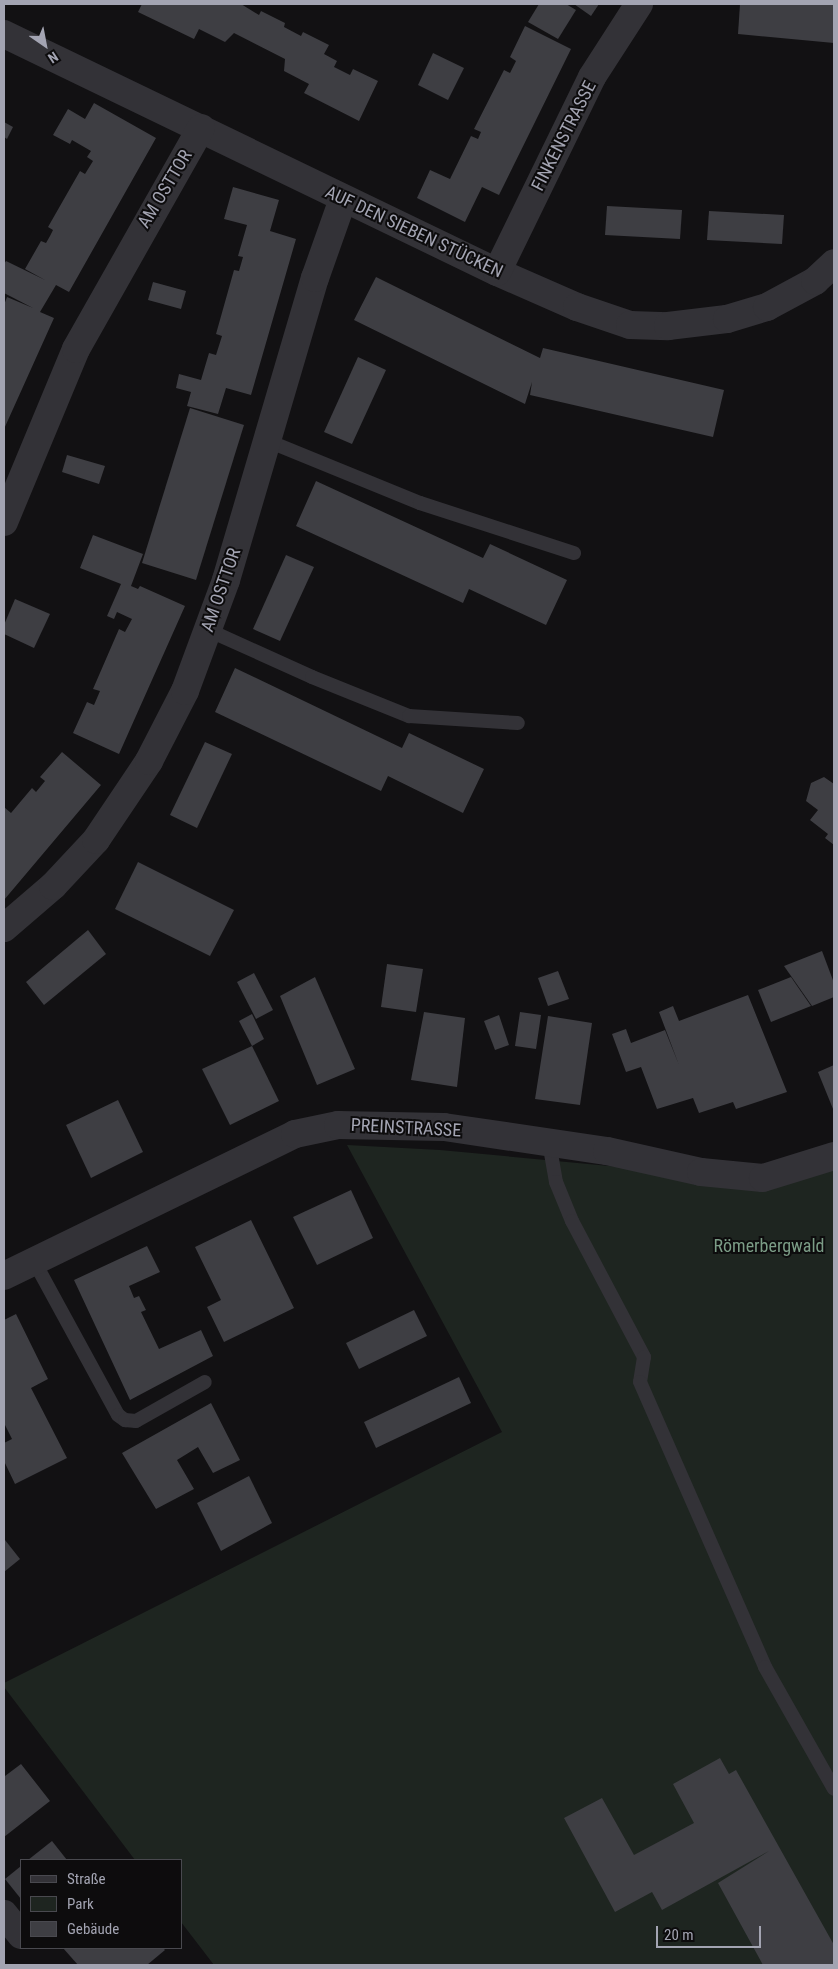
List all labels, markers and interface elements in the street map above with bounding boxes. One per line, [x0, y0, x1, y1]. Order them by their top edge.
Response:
north arrow [20, 20, 70, 70]
text: N [45, 49, 61, 67]
street label: FINKENSTRASSE [527, 77, 601, 195]
street label: AM OSTTOR [133, 146, 197, 232]
street label: AUF DEN SIEBEN STÜCKEN [322, 181, 506, 283]
street label: AM OSTTOR [197, 545, 245, 635]
street label: PREINSTRASSE [350, 1114, 462, 1142]
park label: Römerbergwald [714, 1235, 824, 1257]
legend [20, 1859, 182, 1949]
text: Straße [67, 1870, 106, 1888]
text: Park [67, 1895, 94, 1913]
scale bar [658, 1916, 763, 1948]
text: Gebäude [67, 1920, 119, 1938]
text: 20 m [664, 1926, 694, 1944]

